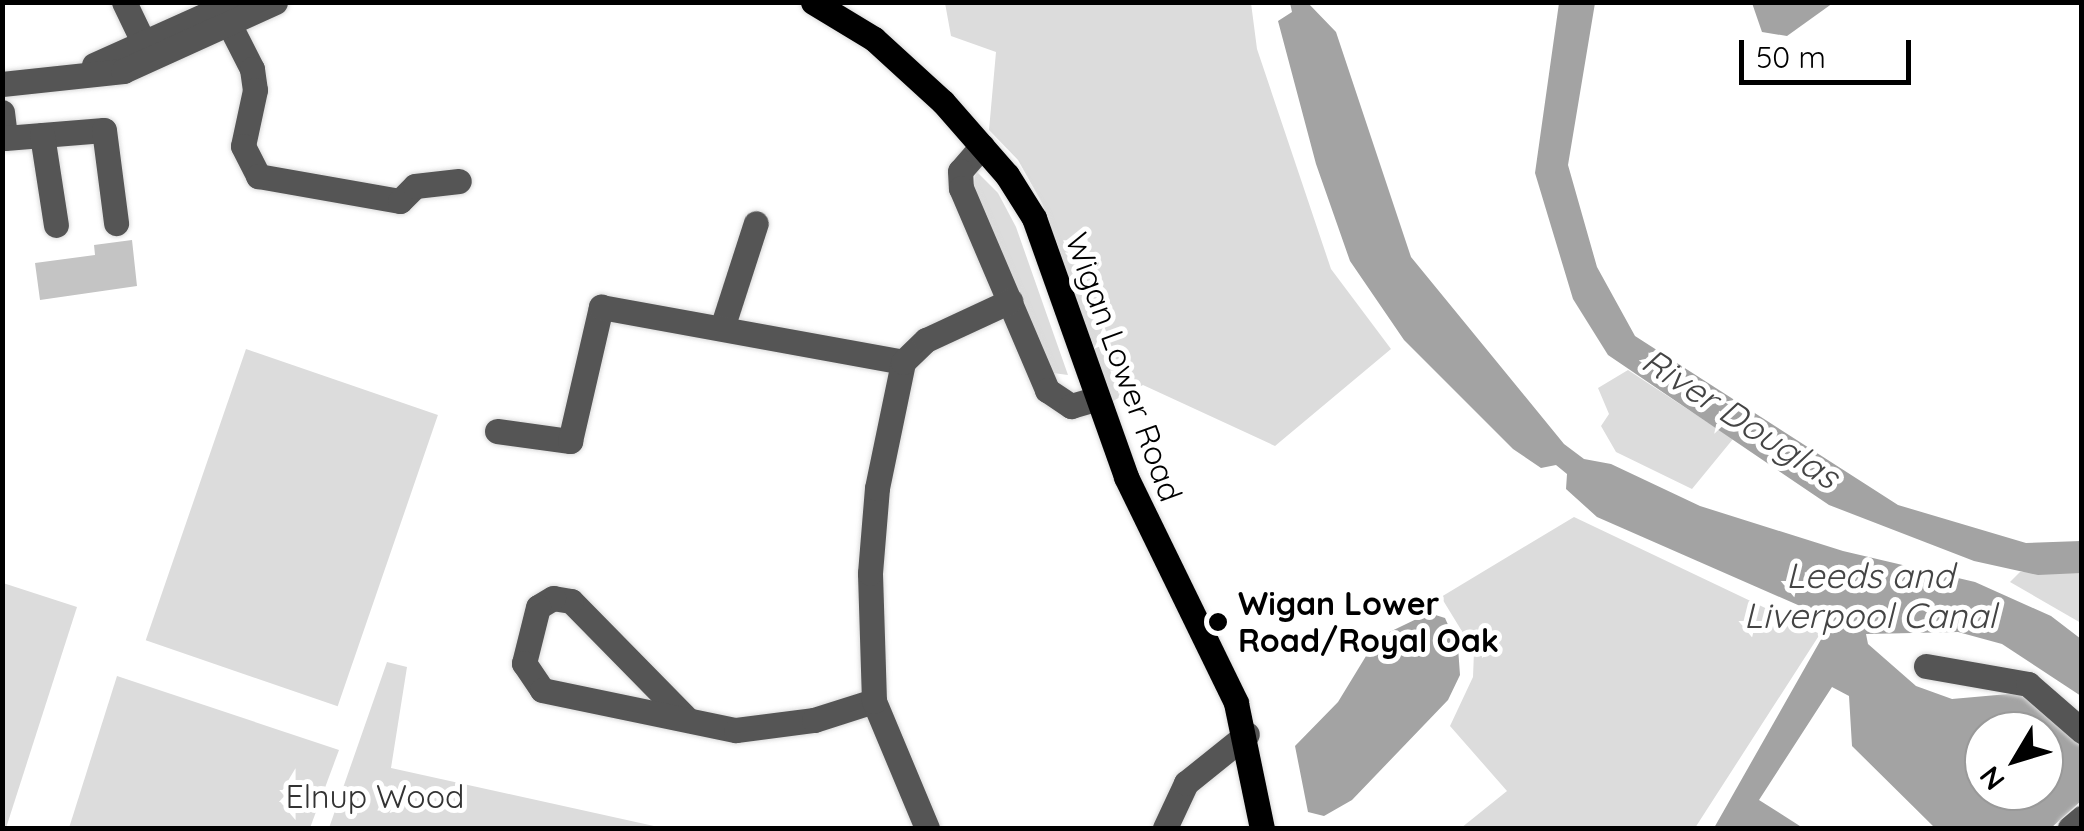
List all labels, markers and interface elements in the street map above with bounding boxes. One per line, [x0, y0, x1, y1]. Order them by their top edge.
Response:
scale bar [1744, 20, 1916, 82]
text: 50 m [1756, 38, 1826, 76]
street label: Wigan Lower Road [1058, 227, 1190, 507]
water label: River Douglas [1635, 339, 1847, 497]
water label: Leeds and Liverpool Canal [1744, 554, 1996, 636]
place label: Wigan Lower Road/Royal Oak [1238, 585, 1499, 660]
marker: Wigan Lower Road/Royal Oak [1207, 611, 1229, 633]
north arrow [1964, 711, 2064, 811]
text: N [1971, 760, 2012, 797]
park label: Elnup Wood [286, 777, 464, 815]

